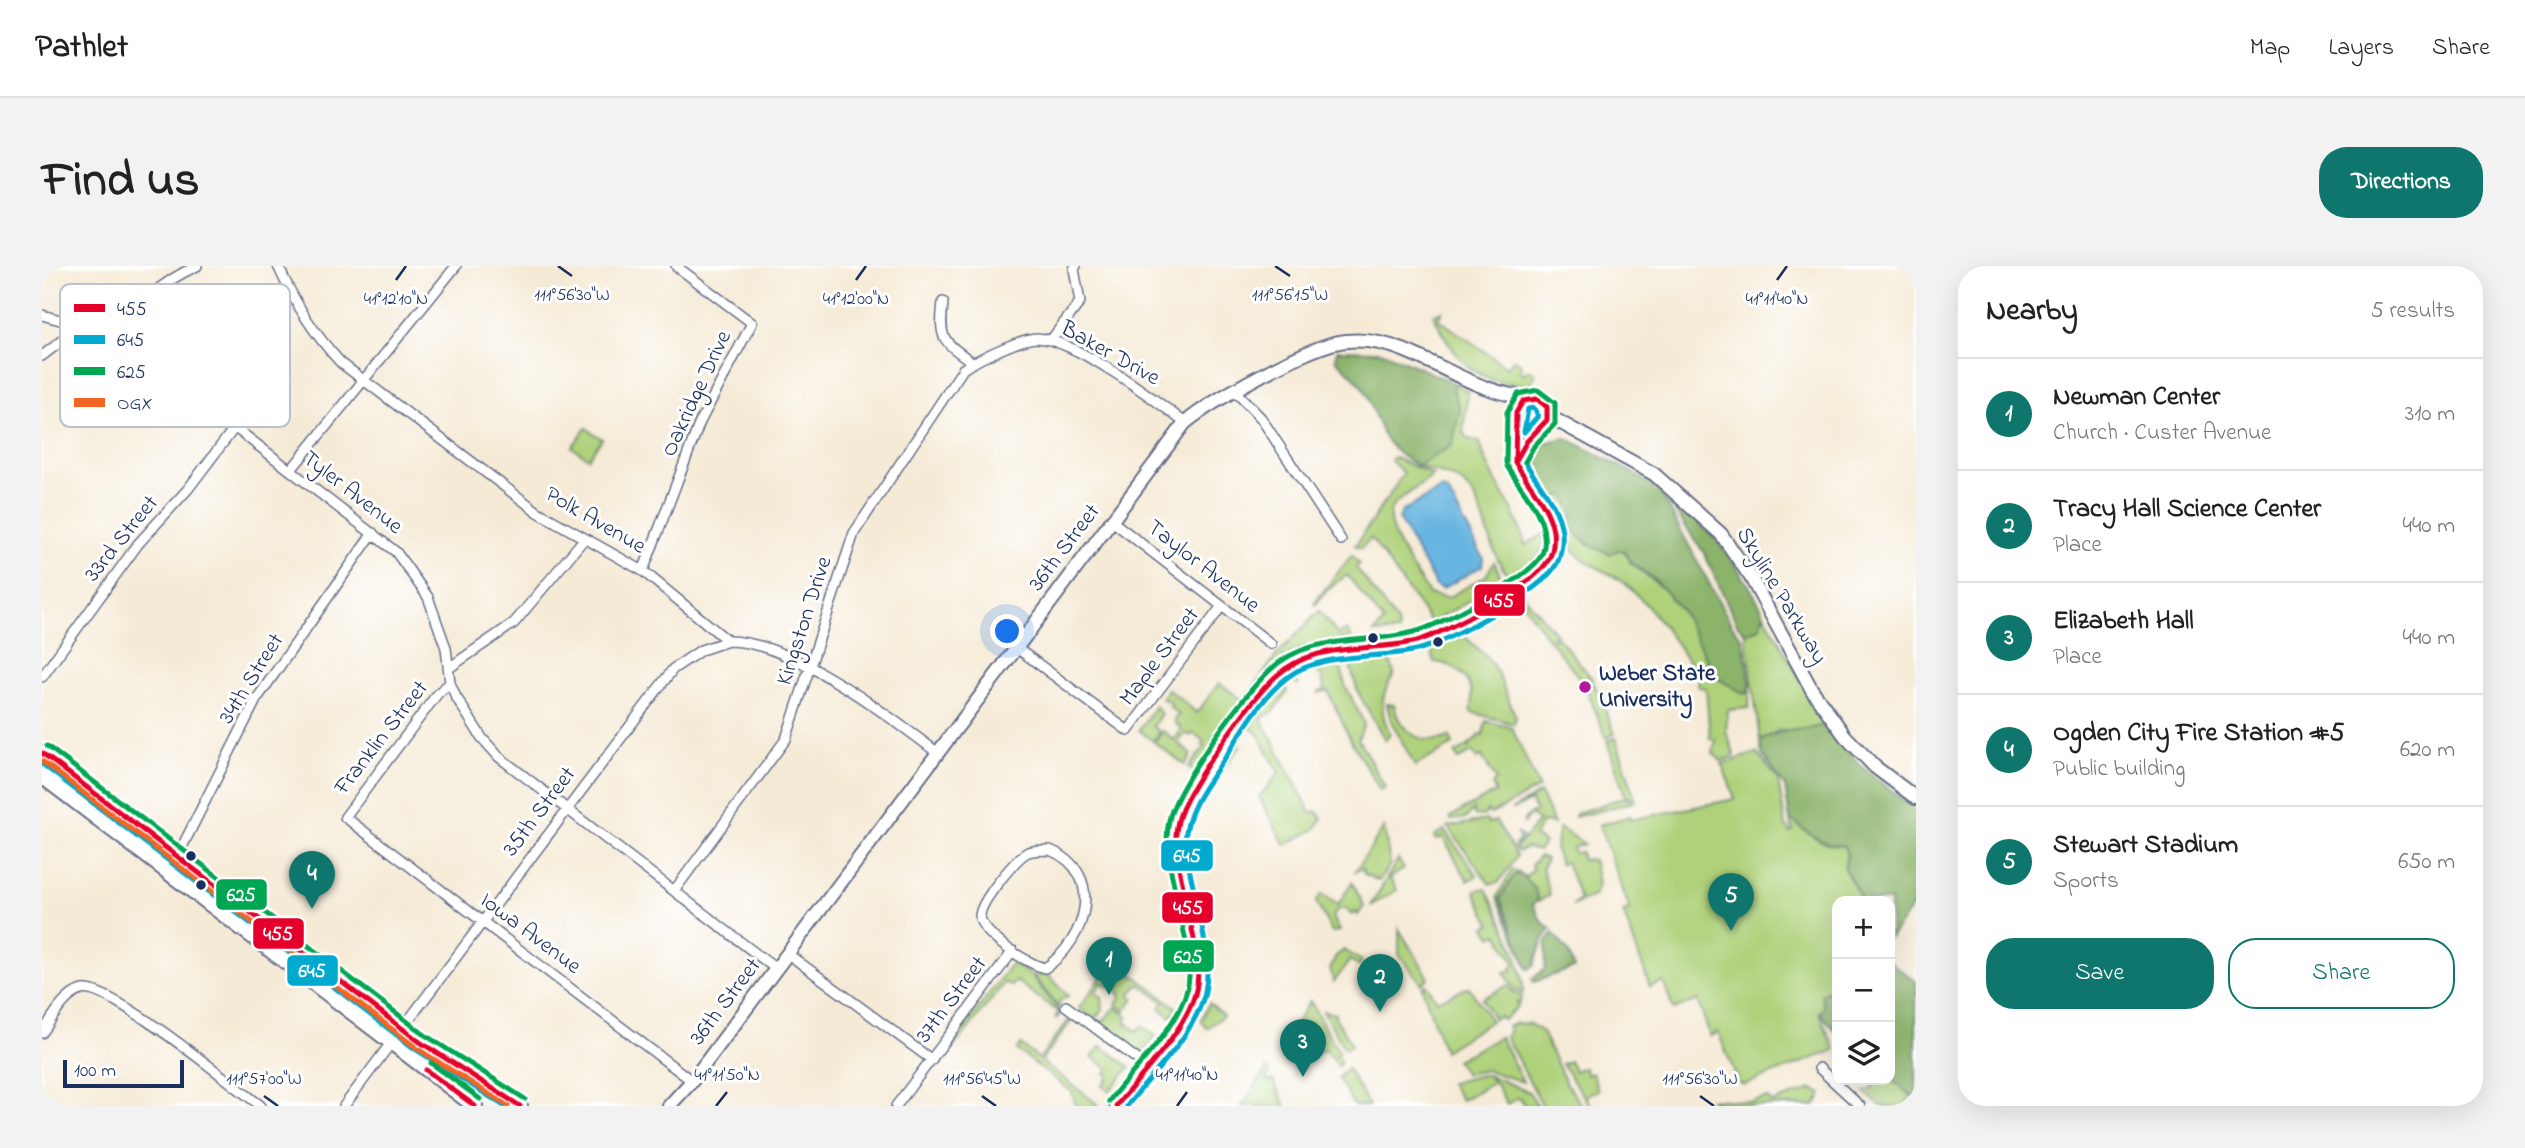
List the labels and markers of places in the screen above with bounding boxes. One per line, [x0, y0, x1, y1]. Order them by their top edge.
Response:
unlabelled marker [1366, 631, 1380, 645]
unlabelled marker [1431, 635, 1445, 649]
place label: Weber State University [1599, 658, 1716, 719]
marker: Weber State University [1577, 679, 1593, 695]
unlabelled marker [184, 849, 198, 863]
pin: 4 [289, 851, 335, 909]
pin: 5 [1708, 873, 1754, 931]
unlabelled marker [194, 878, 208, 892]
pin: 1 [1086, 937, 1132, 995]
pin: 2 [1357, 954, 1403, 1012]
pin: 3 [1280, 1019, 1326, 1077]

